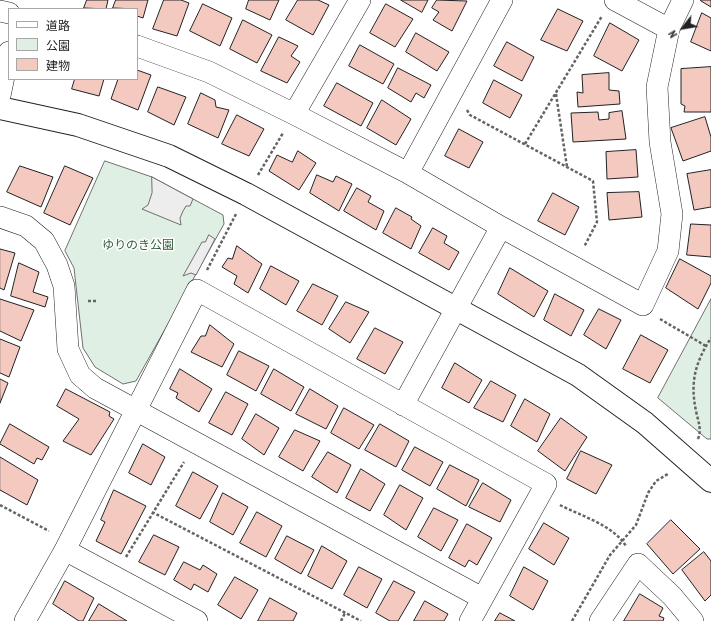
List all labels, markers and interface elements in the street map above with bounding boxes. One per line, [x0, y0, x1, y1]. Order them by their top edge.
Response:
legend [8, 8, 138, 80]
north arrow [663, 8, 703, 48]
text: 道路 [46, 18, 70, 33]
text: N [665, 28, 680, 40]
text: 公園 [46, 38, 70, 53]
text: 建物 [46, 58, 70, 73]
park label: ゆりのき公園 [102, 239, 174, 253]

